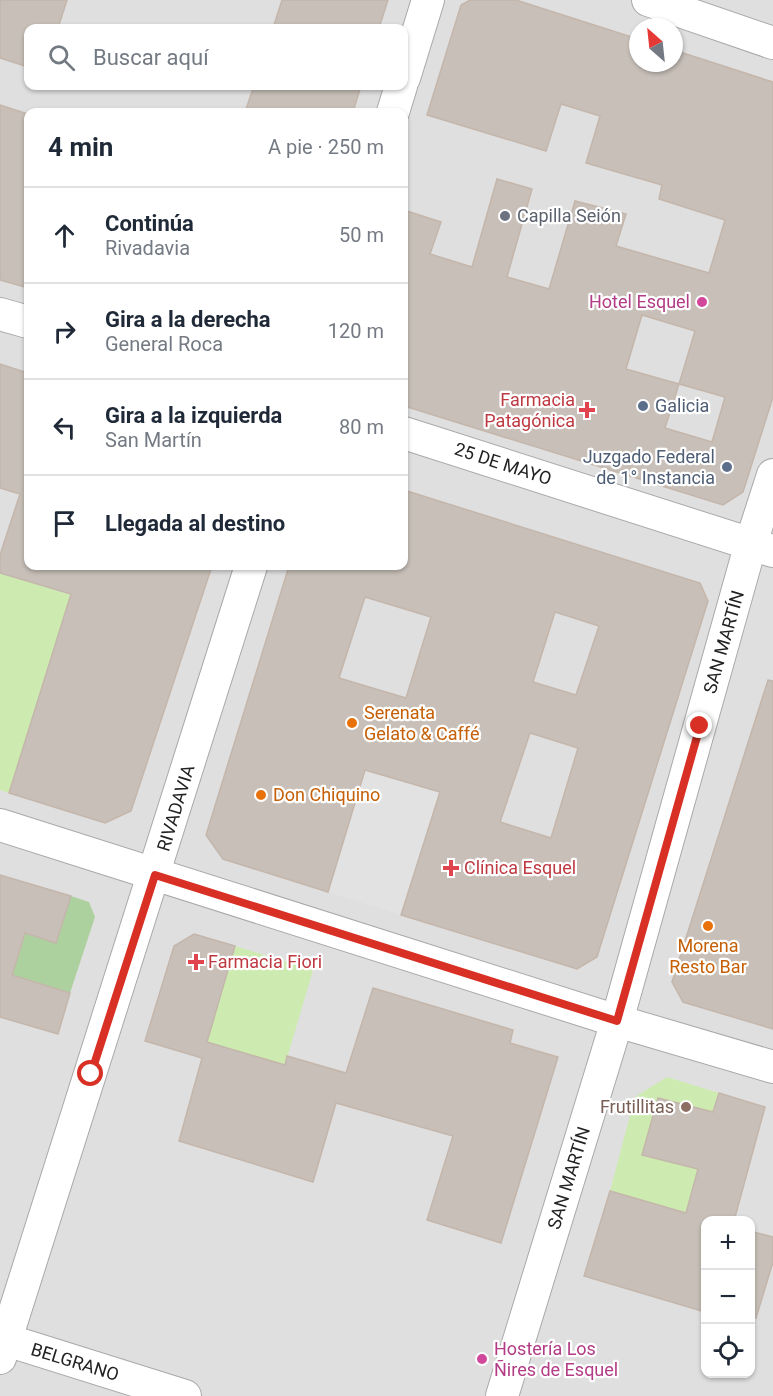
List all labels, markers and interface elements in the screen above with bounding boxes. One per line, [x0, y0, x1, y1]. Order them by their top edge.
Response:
north arrow [629, 18, 683, 72]
search box [24, 24, 408, 90]
icon: search [45, 41, 78, 74]
text: Buscar aquí [93, 45, 209, 70]
text: 4 min [48, 132, 113, 162]
text: A pie · 250 m [268, 135, 384, 159]
place label: Capilla Seión [517, 205, 621, 226]
marker: Capilla Seión [498, 209, 512, 223]
text: Continúa [105, 211, 194, 236]
icon: ahead [48, 219, 81, 252]
text: 50 m [339, 223, 384, 247]
text: Rivadavia [105, 236, 190, 260]
place label: Hotel Esquel [589, 291, 690, 312]
marker: Hotel Esquel [695, 295, 709, 309]
text: Gira a la derecha [105, 307, 271, 332]
icon: right [48, 315, 81, 348]
text: 120 m [328, 319, 384, 343]
text: General Roca [105, 332, 223, 356]
place label: Farmacia Patagónica [484, 389, 575, 431]
place label: Galicia [655, 395, 709, 416]
marker: Galicia [636, 399, 650, 413]
text: Gira a la izquierda [105, 403, 282, 428]
marker: Farmacia Patagónica [580, 403, 594, 417]
icon: left [48, 411, 81, 444]
text: 80 m [339, 415, 384, 439]
text: San Martín [105, 428, 202, 452]
street label: 25 DE MAYO [452, 438, 554, 489]
place label: Juzgado Federal de 1° Instancia [583, 446, 715, 488]
marker: Juzgado Federal de 1° Instancia [720, 460, 734, 474]
icon: arrive [48, 507, 81, 540]
text: Llegada al destino [105, 511, 285, 536]
street label: SAN MARTÍN [699, 588, 748, 696]
place label: Serenata Gelato & Caffé [364, 702, 479, 744]
route end [686, 712, 712, 738]
marker: Serenata Gelato & Caffé [345, 716, 359, 730]
street label: RIVADAVIA [152, 762, 199, 854]
place label: Don Chiquino [273, 784, 380, 805]
marker: Don Chiquino [254, 788, 268, 802]
place label: Clínica Esquel [464, 857, 576, 878]
marker: Clínica Esquel [442, 859, 460, 877]
marker: Morena Resto Bar [701, 919, 715, 933]
place label: Morena Resto Bar [669, 935, 747, 977]
place label: Farmacia Fiori [208, 951, 322, 972]
marker: Farmacia Fiori [189, 955, 203, 969]
route start [77, 1060, 103, 1086]
place label: Frutillitas [600, 1096, 674, 1117]
marker: Frutillitas [679, 1100, 693, 1114]
street label: SAN MARTÍN [543, 1124, 594, 1232]
map controls [701, 1216, 755, 1378]
button: + [701, 1216, 755, 1270]
button: − [701, 1270, 755, 1324]
button: locate [701, 1324, 755, 1378]
street label: BELGRANO [29, 1338, 122, 1385]
place label: Hostería Los Ñires de Esquel [494, 1338, 618, 1380]
marker: Hostería Los Ñires de Esquel [475, 1352, 489, 1366]

